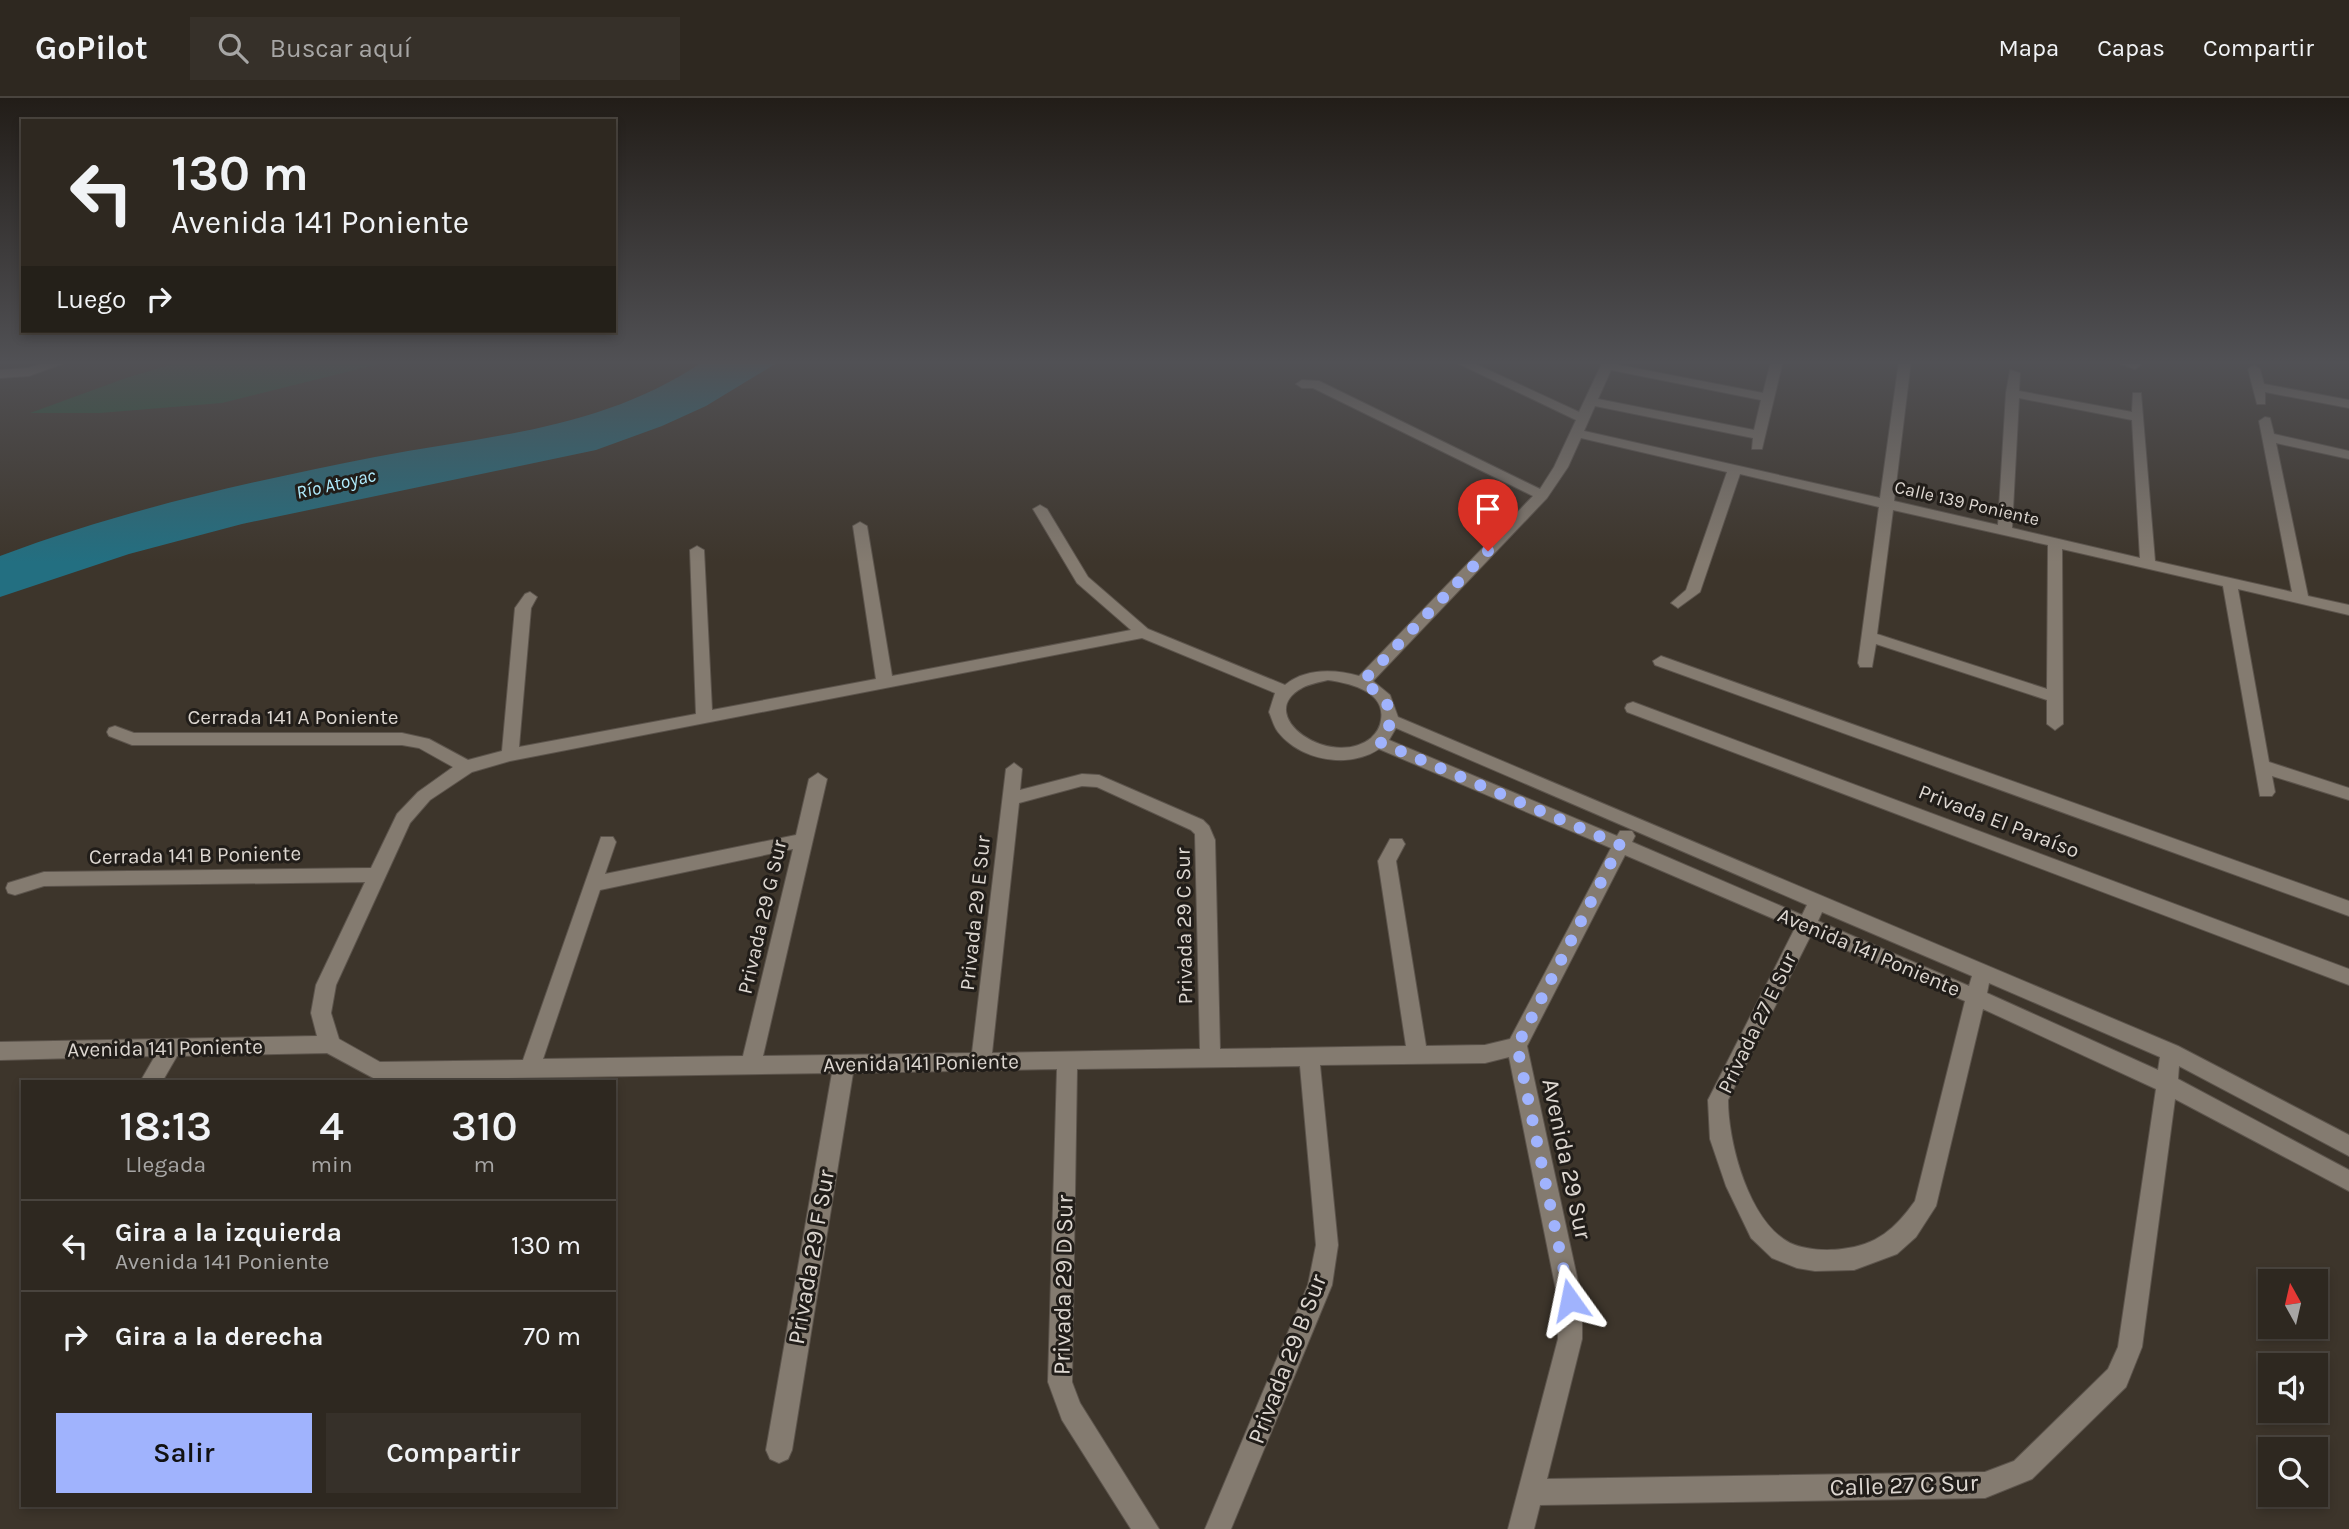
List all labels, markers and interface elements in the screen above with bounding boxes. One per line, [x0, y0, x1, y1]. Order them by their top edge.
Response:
search box [190, 17, 680, 80]
text: GoPilot [35, 29, 148, 67]
icon: search [214, 29, 252, 67]
text: Buscar aquí [270, 33, 412, 64]
text: Mapa [1998, 34, 2059, 62]
text: Capas [2097, 34, 2165, 62]
text: Compartir [2203, 34, 2314, 62]
text: 130 m [171, 145, 309, 202]
icon: left [56, 147, 147, 238]
text: Avenida 141 Poniente [171, 204, 469, 241]
icon: right [140, 280, 178, 318]
text: Luego [56, 284, 126, 315]
water label: Río Atoyac [294, 464, 378, 504]
street label: Calle 139 Poniente [1892, 476, 2042, 530]
pin [1458, 479, 1518, 551]
icon: arrive [1469, 490, 1507, 528]
street label: Cerrada 141 A Poniente [187, 705, 399, 729]
street label: Privada El Paraíso [1915, 779, 2083, 863]
street label: Privada 29 E Sur [955, 834, 995, 992]
street label: Privada 29 G Sur [733, 837, 791, 996]
street label: Cerrada 141 B Poniente [89, 841, 301, 869]
street label: Privada 29 C Sur [1171, 847, 1197, 1005]
street label: Avenida 141 Poniente [1774, 903, 1964, 1001]
street label: Privada 27 E Sur [1713, 948, 1802, 1097]
street label: Avenida 141 Poniente [67, 1034, 263, 1062]
street label: Avenida 141 Poniente [823, 1049, 1019, 1077]
street label: Avenida 29 Sur [1536, 1076, 1598, 1242]
text: 18:13 [119, 1101, 212, 1151]
text: 4 [319, 1101, 344, 1151]
text: 310 [451, 1101, 518, 1151]
text: Llegada [125, 1151, 206, 1178]
text: min [310, 1151, 353, 1178]
text: m [474, 1151, 495, 1178]
street label: Privada 29 F Sur [782, 1167, 840, 1347]
street label: Privada 29 D Sur [1047, 1194, 1079, 1375]
text: Gira a la izquierda [115, 1217, 342, 1248]
icon: left [56, 1227, 94, 1265]
text: 130 m [511, 1230, 581, 1261]
text: Avenida 141 Poniente [115, 1248, 329, 1275]
position arrow [1533, 1263, 1607, 1337]
north arrow [2258, 1269, 2328, 1339]
map controls [2258, 1269, 2328, 1507]
street label: Privada 29 B Sur [1242, 1270, 1332, 1448]
icon: right [56, 1318, 94, 1356]
text: Gira a la derecha [115, 1321, 324, 1352]
text: 70 m [523, 1321, 581, 1352]
button: sound [2258, 1353, 2328, 1423]
button: Salir [56, 1413, 312, 1493]
button: Compartir [326, 1413, 581, 1493]
button: search [2258, 1437, 2328, 1507]
street label: Calle 27 C Sur [1829, 1468, 1979, 1502]

